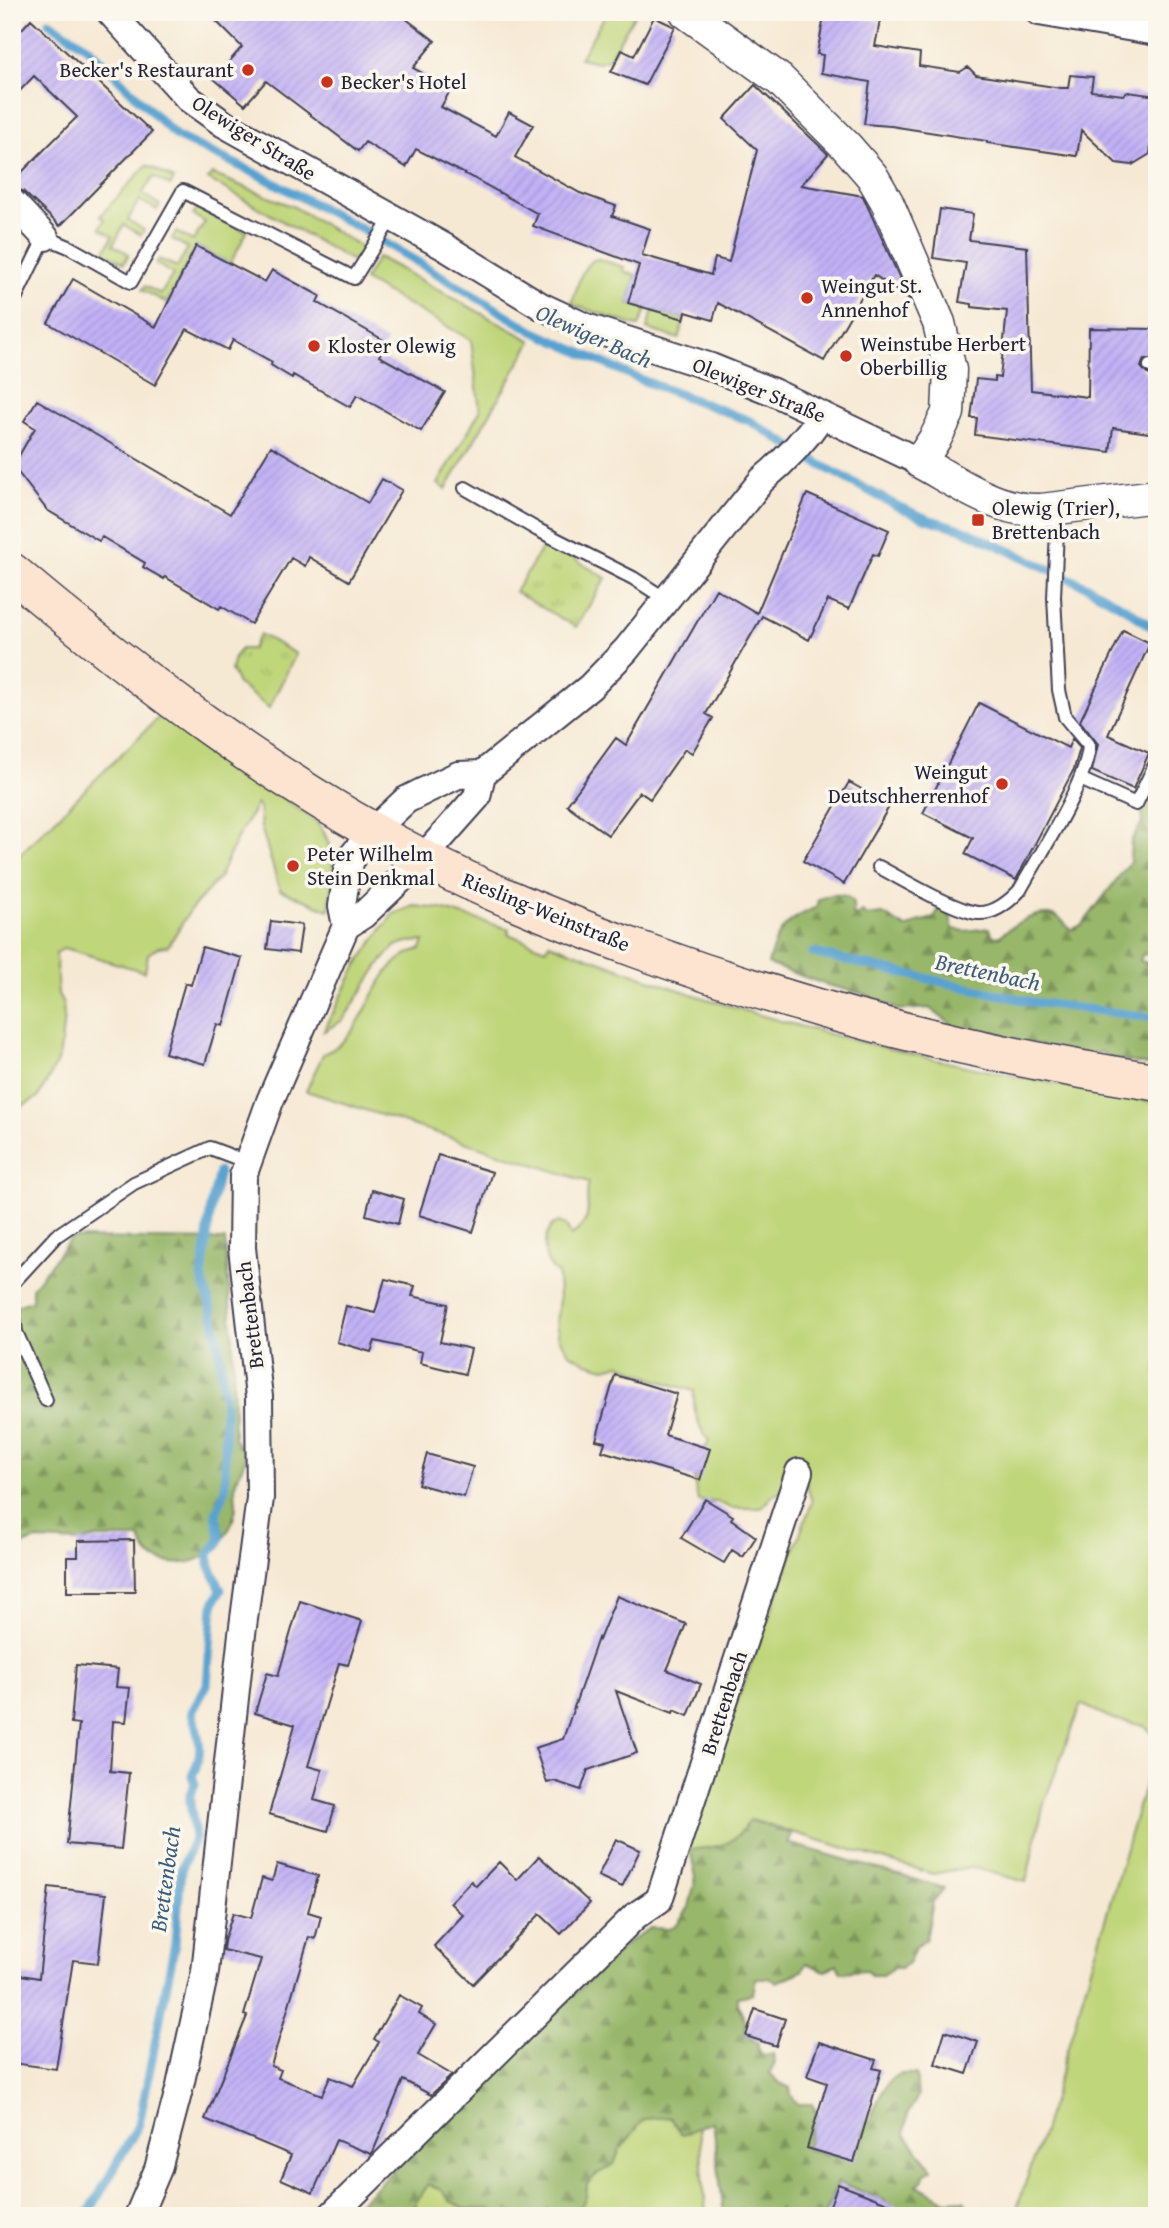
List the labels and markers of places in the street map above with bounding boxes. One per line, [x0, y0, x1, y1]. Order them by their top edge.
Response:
place label: Becker's Restaurant [60, 54, 235, 85]
marker: Becker's Restaurant [240, 62, 256, 78]
place label: Becker's Hotel [341, 66, 467, 97]
marker: Becker's Hotel [319, 74, 335, 90]
place label: Weingut St. Annenhof [821, 270, 922, 325]
marker: Weingut St. Annenhof [799, 290, 815, 306]
place label: Weinstube Herbert Oberbillig [860, 328, 1027, 383]
place label: Kloster Olewig [328, 330, 456, 361]
marker: Kloster Olewig [306, 338, 322, 354]
marker: Weinstube Herbert Oberbillig [838, 348, 854, 364]
place label: Olewig (Trier), Brettenbach [992, 492, 1120, 547]
marker: Olewig (Trier), Brettenbach [970, 512, 986, 528]
place label: Weingut Deutschherrenhof [828, 756, 990, 811]
marker: Weingut Deutschherrenhof [994, 776, 1010, 792]
place label: Peter Wilhelm Stein Denkmal [307, 838, 435, 893]
marker: Peter Wilhelm Stein Denkmal [285, 858, 301, 874]

